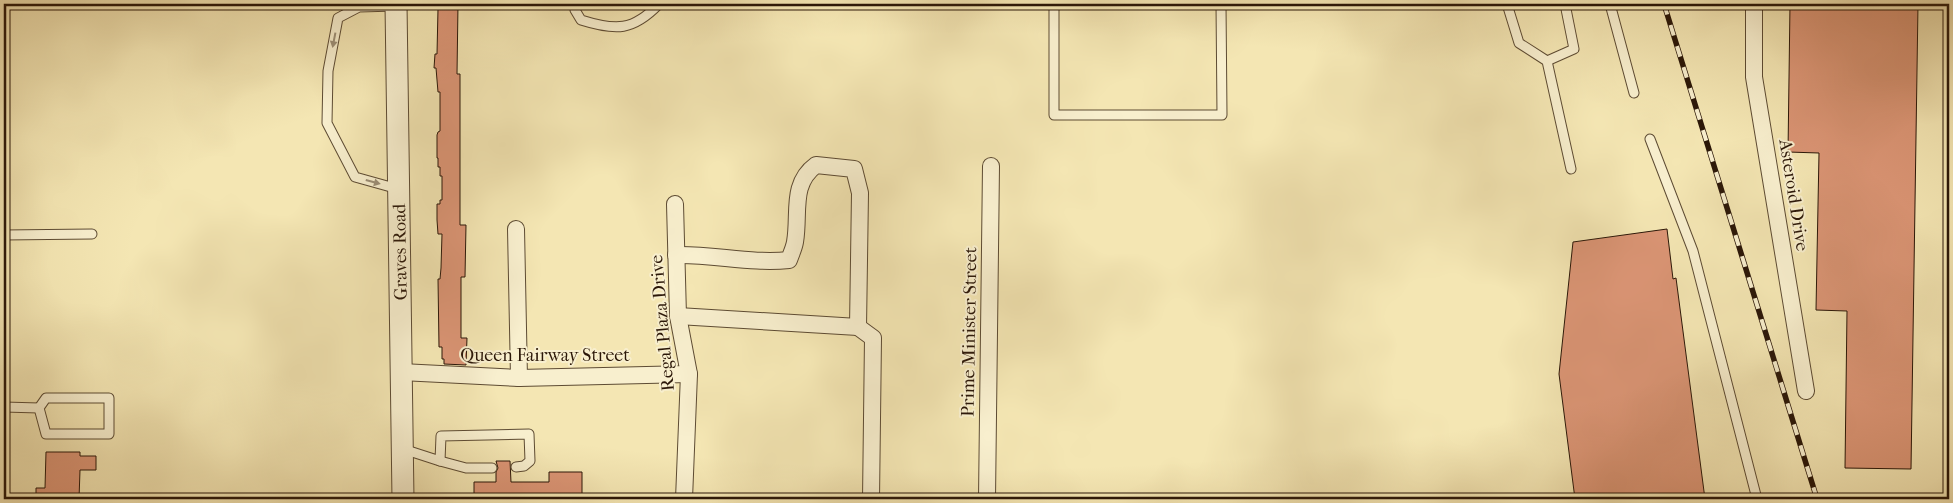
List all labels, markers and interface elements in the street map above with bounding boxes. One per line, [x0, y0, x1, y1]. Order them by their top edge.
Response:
one-way arrow [329, 33, 337, 49]
street label: Asteroid Drive [1774, 137, 1813, 253]
one-way arrow [366, 178, 381, 186]
street label: Graves Road [389, 203, 412, 300]
street label: Prime Minister Street [958, 246, 981, 417]
street label: Regal Plaza Drive [646, 254, 679, 392]
street label: Queen Fairway Street [460, 345, 630, 366]

